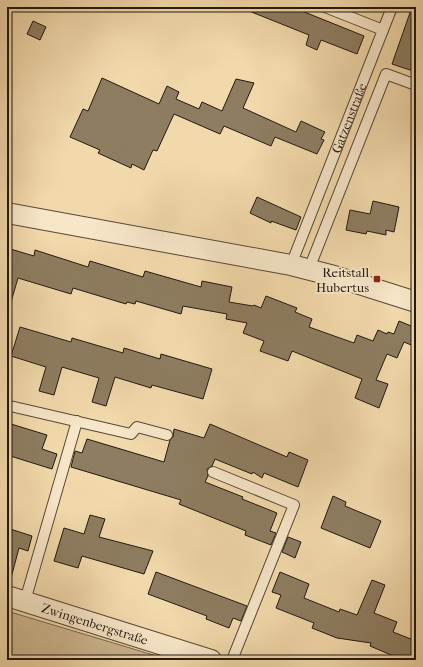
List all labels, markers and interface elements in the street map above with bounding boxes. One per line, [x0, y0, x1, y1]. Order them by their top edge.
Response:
street label: Gatzenstraße [328, 80, 369, 155]
place label: Reitstall Hubertus [316, 265, 369, 295]
marker: Reitstall Hubertus [372, 274, 382, 284]
street label: Zwingenbergstraße [40, 600, 150, 647]

